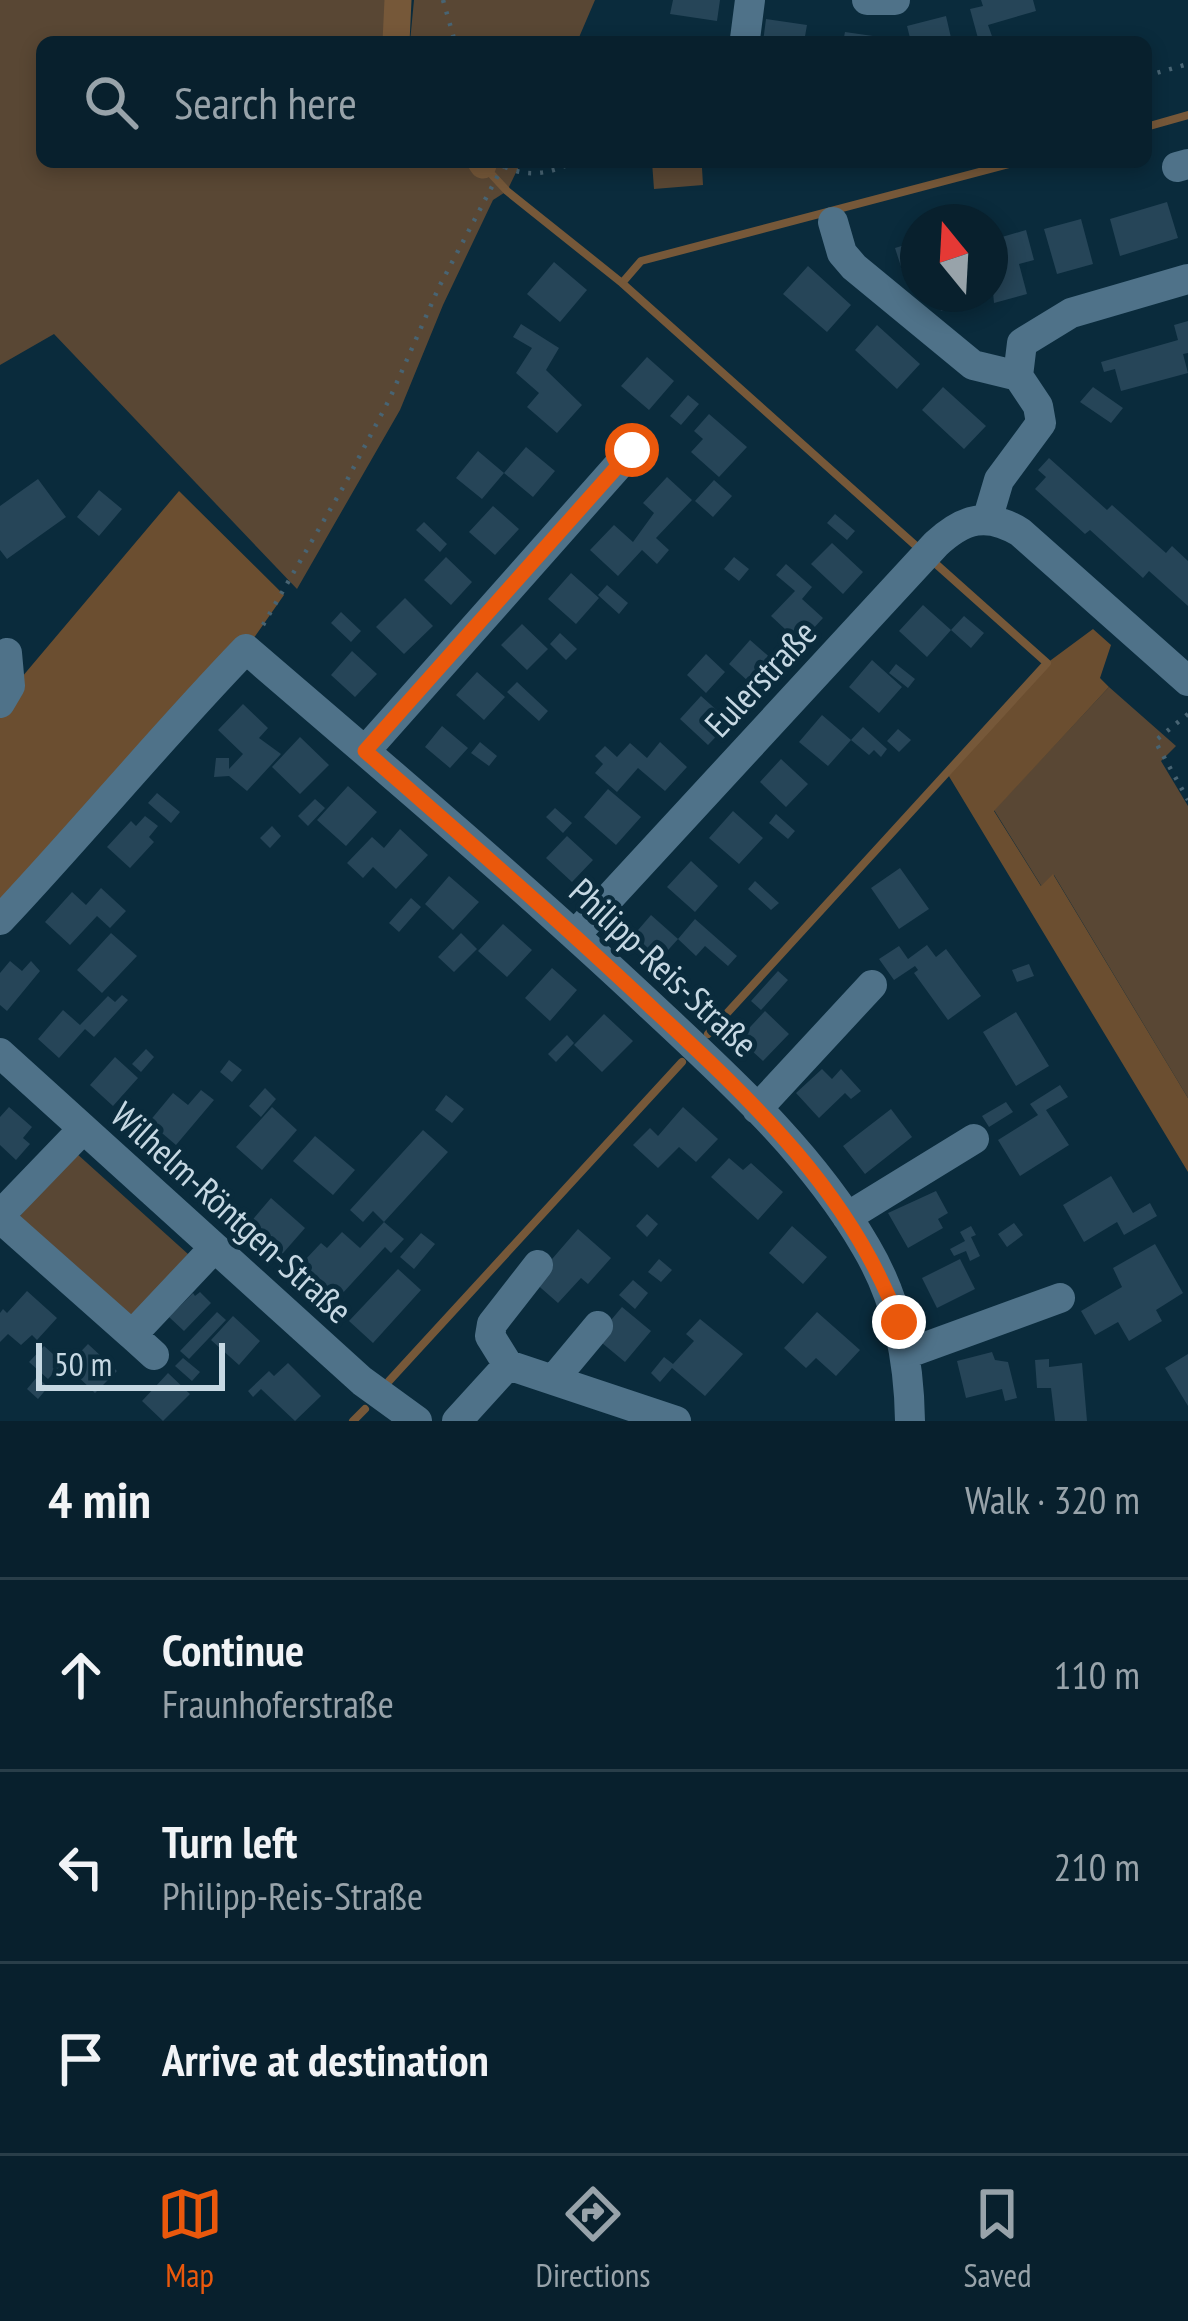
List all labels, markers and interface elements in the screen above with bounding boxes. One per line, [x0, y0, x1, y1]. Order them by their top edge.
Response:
search box [36, 36, 1152, 168]
icon: search [78, 69, 144, 135]
text: Search here [174, 73, 357, 131]
north arrow [900, 204, 1008, 312]
route start [605, 423, 659, 477]
street label: Eulerstraße [694, 610, 826, 746]
street label: Philipp-Reis-Straße [560, 868, 768, 1066]
street label: Wilhelm-Röntgen-Straße [101, 1091, 363, 1333]
route end [872, 1295, 926, 1349]
scale bar [36, 1337, 225, 1390]
text: 50 m [54, 1342, 112, 1385]
text: 4 min [48, 1466, 151, 1532]
text: Walk · 320 m [965, 1474, 1140, 1525]
text: Continue [162, 1620, 304, 1678]
icon: ahead [48, 1642, 114, 1708]
text: 110 m [1054, 1649, 1140, 1700]
text: Fraunhoferstraße [162, 1678, 394, 1729]
text: Turn left [162, 1812, 297, 1870]
icon: left [48, 1834, 114, 1900]
text: 210 m [1054, 1841, 1140, 1892]
text: Philipp-Reis-Straße [162, 1870, 423, 1921]
icon: arrive [48, 2026, 114, 2092]
text: Arrive at destination [162, 2030, 489, 2088]
tab: Map [157, 2181, 223, 2296]
tab: Directions [536, 2181, 650, 2296]
tab: Saved [963, 2181, 1031, 2296]

